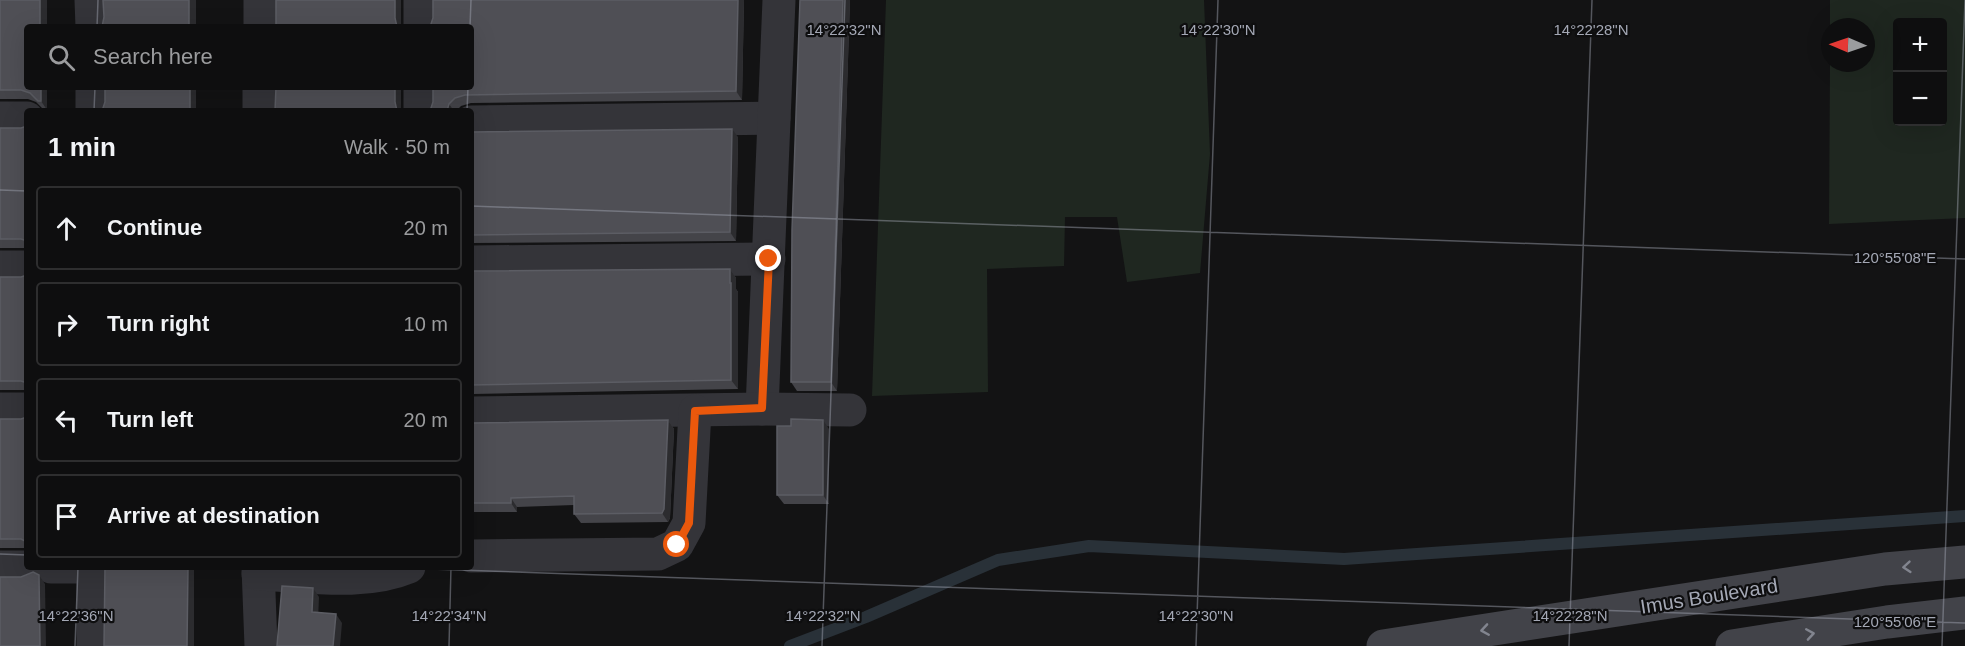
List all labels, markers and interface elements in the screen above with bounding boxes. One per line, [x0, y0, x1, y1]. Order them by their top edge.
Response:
north arrow [1821, 18, 1875, 72]
map controls [1893, 18, 1947, 126]
button: + [1893, 18, 1947, 72]
text: 14°22'32"N [806, 21, 882, 38]
text: 14°22'30"N [1180, 21, 1256, 38]
text: 14°22'28"N [1553, 21, 1629, 38]
search box [24, 24, 474, 90]
icon: search [45, 41, 78, 74]
text: Search here [93, 44, 213, 69]
button: − [1893, 72, 1947, 126]
text: 1 min [48, 132, 116, 162]
text: Walk · 50 m [344, 136, 450, 158]
icon: ahead [50, 212, 83, 245]
text: Continue [107, 215, 202, 240]
text: 20 m [404, 217, 448, 239]
route end [755, 245, 781, 271]
text: 120°55'08"E [1854, 249, 1936, 266]
icon: right [50, 308, 83, 341]
text: Turn right [107, 311, 209, 336]
text: 10 m [404, 313, 448, 335]
icon: left [50, 404, 83, 437]
text: Turn left [107, 407, 193, 432]
text: 20 m [404, 409, 448, 431]
icon: arrive [50, 500, 83, 533]
text: Arrive at destination [107, 503, 320, 528]
route start [663, 531, 689, 557]
one-way arrow [1902, 560, 1911, 573]
street label: Imus Boulevard [1639, 574, 1779, 618]
text: 14°22'36"N [38, 607, 114, 624]
text: 14°22'34"N [411, 607, 487, 624]
text: 14°22'32"N [785, 607, 861, 624]
text: 14°22'30"N [1158, 607, 1234, 624]
text: 14°22'28"N [1532, 607, 1608, 624]
text: 120°55'06"E [1854, 613, 1936, 630]
one-way arrow [1481, 624, 1490, 636]
one-way arrow [1806, 628, 1815, 640]

